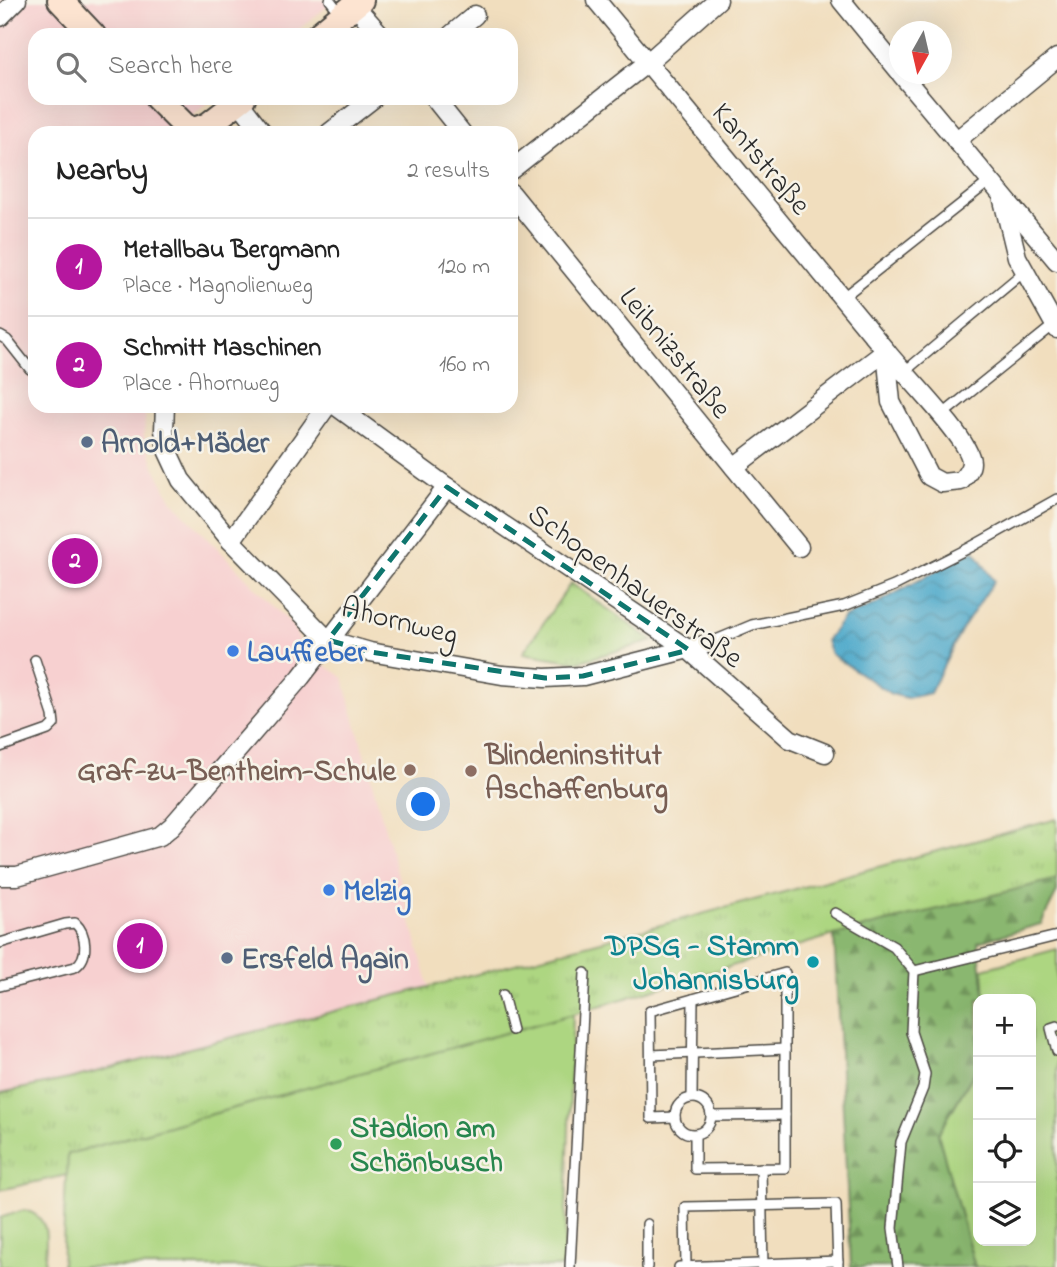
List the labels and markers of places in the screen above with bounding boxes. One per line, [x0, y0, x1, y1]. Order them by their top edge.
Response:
place label: Arnold+Mäder [101, 423, 270, 467]
marker: Arnold+Mäder [79, 434, 95, 450]
pin: 2 [52, 535, 98, 587]
place label: Lauffieber [247, 632, 367, 676]
marker: Lauffieber [225, 643, 241, 659]
place label: Blindeninstitut Aschaffenburg [483, 735, 668, 814]
place label: Graf-zu-Bentheim-Schule [77, 751, 398, 795]
marker: Graf-zu-Bentheim-Schule [402, 762, 418, 778]
marker: Blindeninstitut Aschaffenburg [463, 763, 479, 779]
place label: Melzig [343, 871, 411, 916]
marker: Melzig [321, 882, 337, 898]
pin: 1 [117, 920, 163, 972]
place label: DPSG - Stamm Johannisburg [603, 926, 799, 1005]
place label: Ersfeld Again [241, 939, 409, 984]
marker: Ersfeld Again [219, 950, 235, 966]
marker: DPSG - Stamm Johannisburg [805, 954, 821, 970]
place label: Stadion am Schönbusch [350, 1108, 503, 1186]
marker: Stadion am Schönbusch [328, 1136, 344, 1152]

